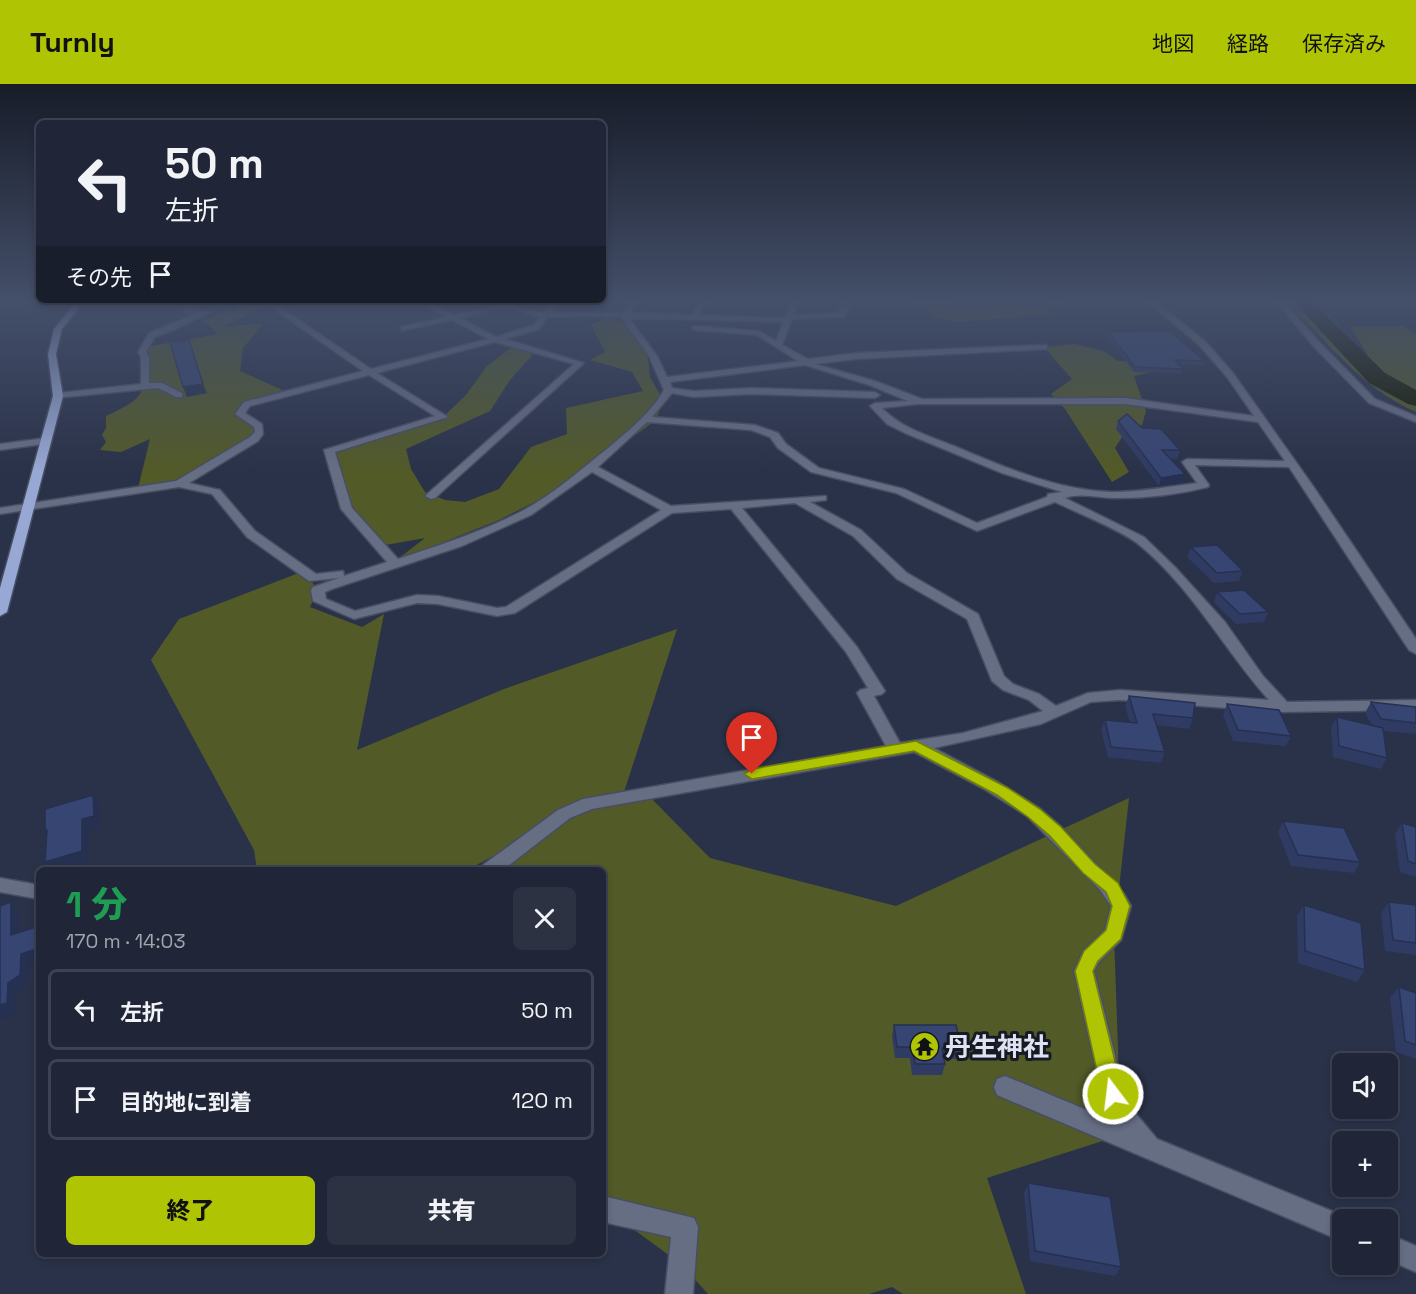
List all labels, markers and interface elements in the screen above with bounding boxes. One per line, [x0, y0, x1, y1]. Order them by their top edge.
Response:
text: Turnly [30, 24, 115, 60]
text: 地図 [1152, 30, 1194, 57]
text: 経路 [1227, 30, 1269, 57]
text: 保存済み [1302, 30, 1386, 57]
text: 50 m [165, 137, 264, 190]
icon: left [66, 144, 144, 222]
text: 左折 [165, 193, 219, 228]
icon: arrive [144, 258, 177, 291]
text: その先 [66, 263, 132, 291]
pin [726, 712, 777, 774]
icon: arrive [735, 721, 768, 754]
text: 1 分 [66, 882, 127, 928]
button: close [513, 887, 576, 950]
text: 170 m · 14:03 [66, 928, 186, 954]
icon: left [69, 993, 102, 1026]
text: 50 m [521, 996, 573, 1024]
text: 左折 [120, 998, 164, 1026]
place label: 丹生神社 [945, 1030, 1049, 1064]
temple icon: 丹生神社 [908, 1031, 940, 1063]
map controls [1332, 1053, 1398, 1275]
button: sound [1332, 1053, 1398, 1119]
position arrow [1081, 1062, 1145, 1126]
icon: arrive [69, 1083, 102, 1116]
text: 120 m [512, 1086, 573, 1114]
text: 目的地に到着 [120, 1088, 252, 1116]
button: + [1332, 1131, 1398, 1197]
button: 終了 [66, 1176, 315, 1245]
button: 共有 [327, 1176, 576, 1245]
button: − [1332, 1209, 1398, 1275]

